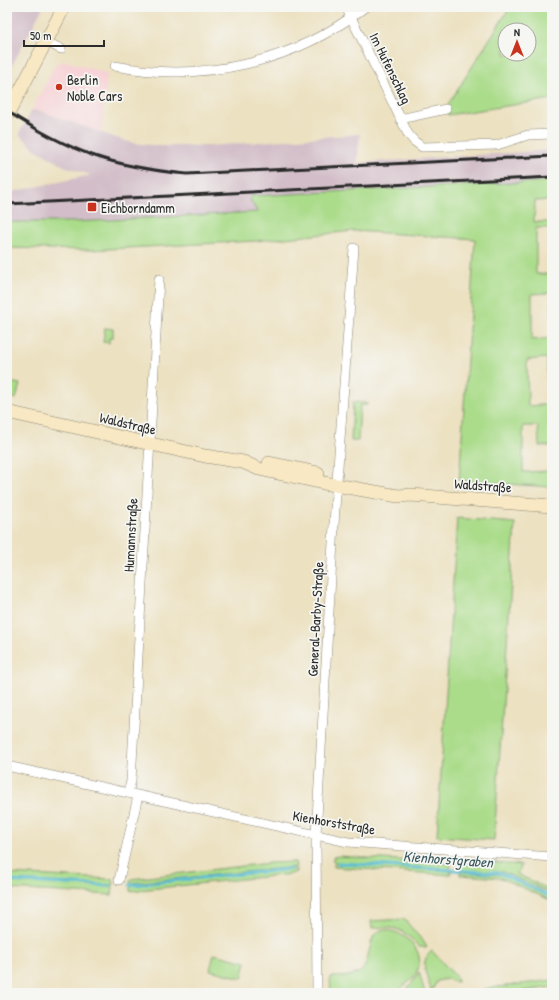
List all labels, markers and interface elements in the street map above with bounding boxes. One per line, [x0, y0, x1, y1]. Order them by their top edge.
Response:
scale bar [24, 22, 104, 48]
north arrow [497, 22, 537, 62]
text: N [514, 25, 520, 39]
text: 50 m [30, 27, 51, 44]
street label: Im Hufenschlag [365, 29, 416, 107]
place label: Berlin Noble Cars [67, 70, 122, 105]
marker: Berlin Noble Cars [54, 82, 64, 92]
place label: Eichborndamm [101, 198, 175, 217]
marker: Eichborndamm [86, 201, 98, 213]
street label: Waldstraße [98, 407, 158, 440]
street label: Waldstraße [454, 474, 513, 498]
street label: Humannstraße [119, 497, 142, 572]
street label: General-Barby-Straße [303, 561, 329, 677]
street label: Kienhorststraße [291, 805, 377, 840]
water label: Kienhorstgraben [402, 845, 495, 873]

